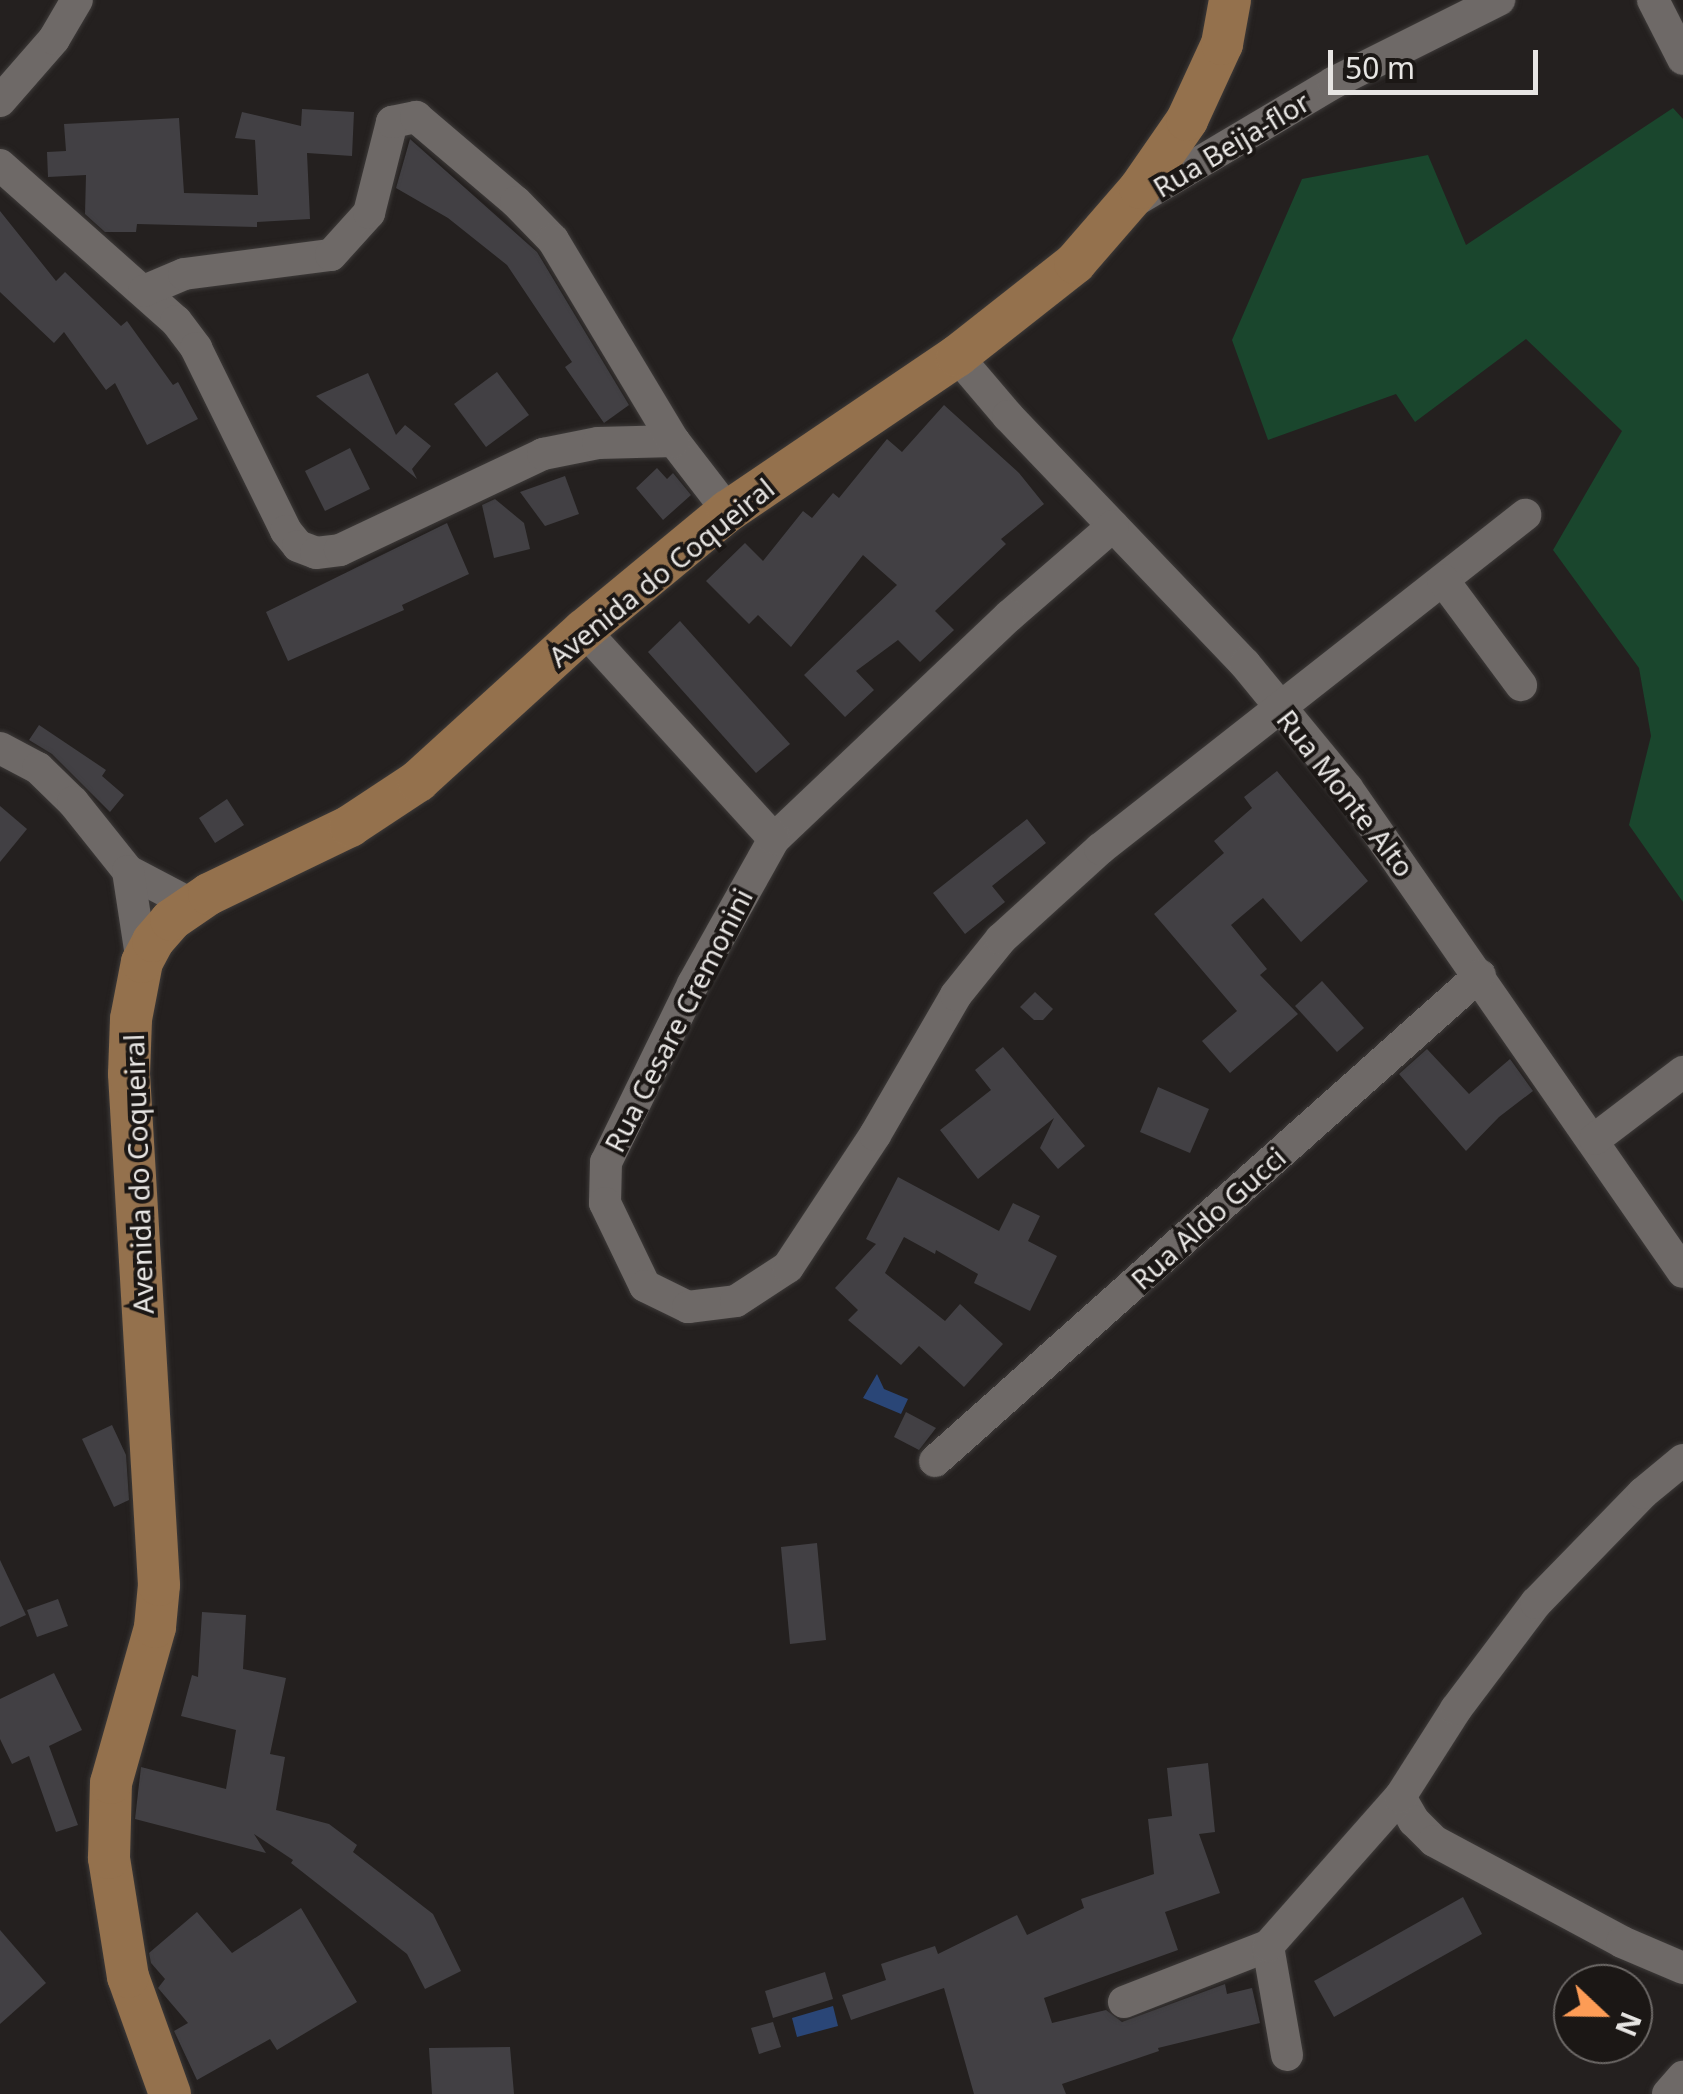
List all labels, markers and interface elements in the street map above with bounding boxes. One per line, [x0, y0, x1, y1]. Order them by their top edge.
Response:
scale bar [1333, 30, 1543, 92]
text: 50 m [1345, 47, 1415, 88]
street label: Rua Beija-flor [1147, 84, 1315, 204]
street label: Avenida do Coqueiral [542, 471, 780, 673]
street label: Rua Monte Alto [1270, 703, 1422, 883]
street label: Rua Cesare Cremonini [597, 883, 759, 1157]
street label: Avenida do Coqueiral [116, 1033, 160, 1315]
street label: Rua Aldo Gucci [1124, 1140, 1292, 1296]
north arrow [1553, 1964, 1653, 2064]
text: N [1607, 2007, 1651, 2042]

